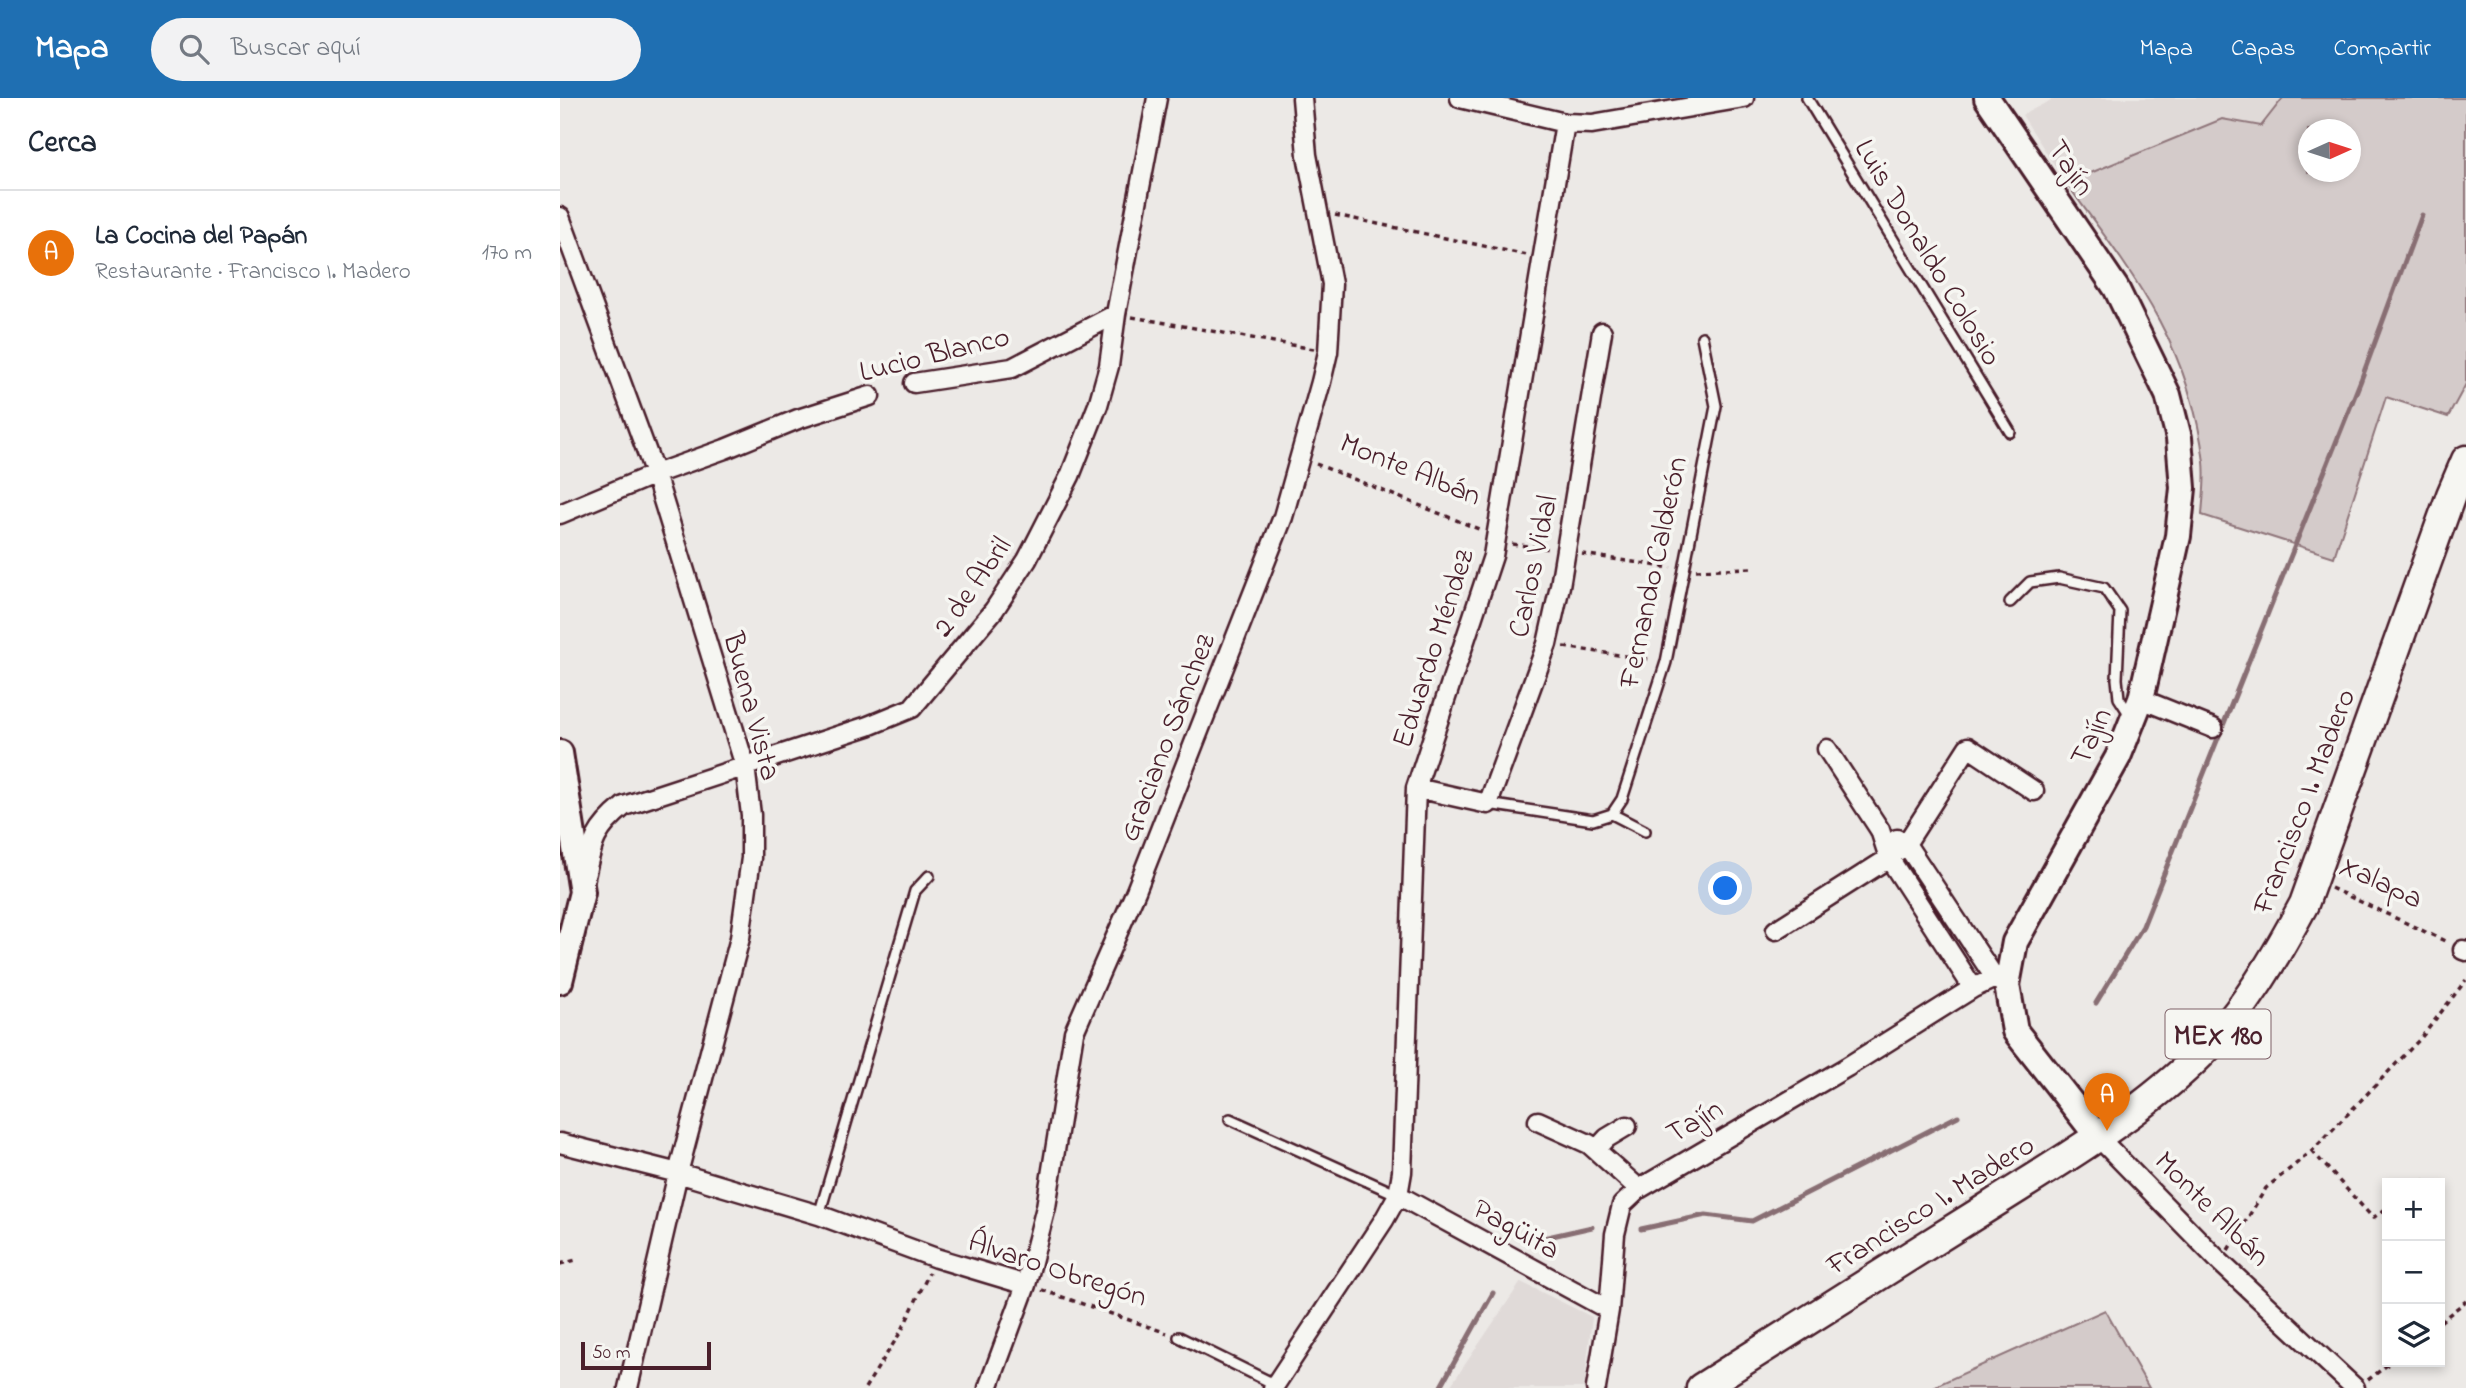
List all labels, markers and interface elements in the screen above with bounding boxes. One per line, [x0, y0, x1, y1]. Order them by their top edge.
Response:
search box [151, 18, 641, 81]
text: Mapa [35, 25, 109, 73]
icon: search [175, 30, 213, 68]
text: Buscar aquí [231, 30, 361, 68]
text: Mapa [2140, 32, 2193, 67]
text: Capas [2231, 32, 2295, 67]
text: Compartir [2333, 32, 2431, 67]
north arrow [2298, 119, 2361, 182]
text: Cerca [28, 122, 97, 166]
street label: Luis Donaldo Colosio [1841, 132, 2012, 375]
street label: Tajín [2035, 132, 2104, 206]
text: La Cocina del Papán [95, 218, 307, 256]
text: A [44, 237, 58, 270]
text: 170 m [482, 237, 532, 270]
text: Restaurante · Francisco I. Madero [95, 256, 411, 289]
street label: Lucio Blanco [855, 316, 1014, 396]
street label: Monte Albán [1333, 422, 1487, 519]
street label: Fernando Calderón [1609, 453, 1701, 693]
street label: Carlos Vidal [1498, 491, 1571, 642]
street label: 2 de Abril [923, 528, 1024, 647]
street label: Eduardo Méndez [1382, 543, 1488, 754]
street label: Buena Vista [709, 627, 791, 786]
street label: Graciano Sánchez [1109, 627, 1229, 849]
street label: Francisco I. Madero [2242, 683, 2369, 922]
street label: Tajín [2060, 701, 2125, 774]
street label: Xalapa [2332, 845, 2430, 922]
your location [1708, 871, 1742, 905]
road number: MEX 180 [2166, 1010, 2270, 1058]
pin: A [2084, 1073, 2130, 1131]
street label: Tajín [1659, 1089, 1732, 1157]
street label: Francisco I. Madero [1818, 1125, 2044, 1289]
street label: Monte Albán [2143, 1142, 2279, 1278]
map controls [2382, 1178, 2445, 1367]
button: + [2382, 1178, 2445, 1241]
street label: Pagüita [1464, 1189, 1567, 1273]
street label: Álvaro Obregón [962, 1221, 1152, 1320]
button: − [2382, 1241, 2445, 1304]
button: layers [2382, 1304, 2445, 1367]
scale bar [581, 1339, 710, 1371]
text: 50 m [592, 1340, 631, 1367]

